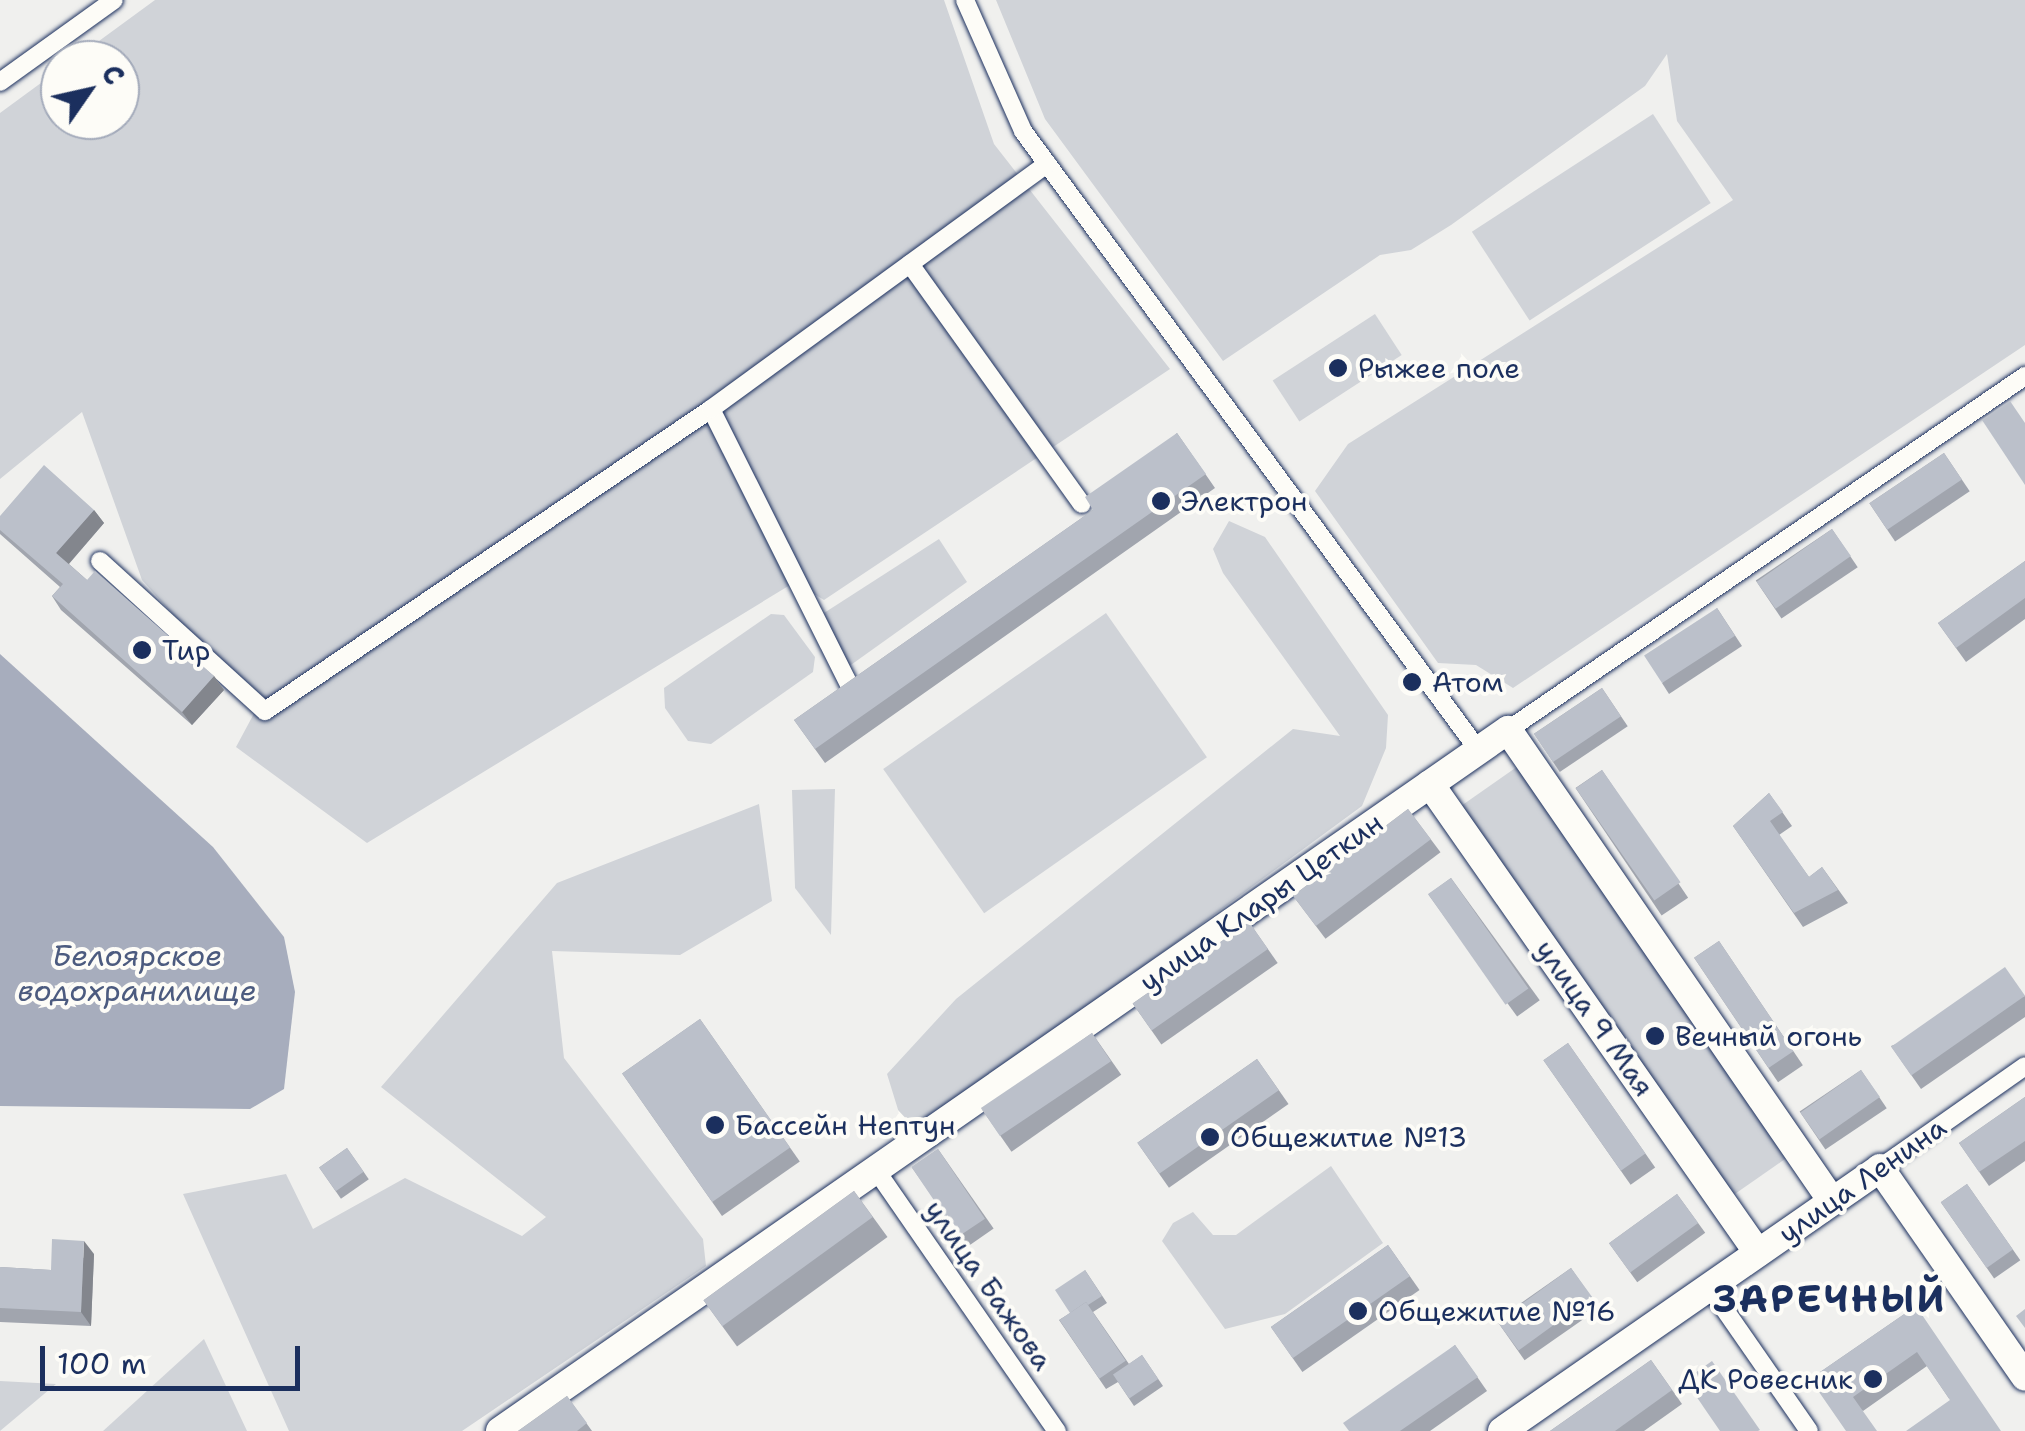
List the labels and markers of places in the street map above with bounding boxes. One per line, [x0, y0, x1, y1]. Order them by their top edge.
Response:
place label: Рыжее поле [1358, 351, 1520, 385]
marker: Рыжее поле [1327, 357, 1349, 379]
place label: Электрон [1181, 484, 1308, 518]
marker: Электрон [1150, 490, 1172, 512]
place label: Тир [162, 633, 210, 667]
marker: Тир [131, 639, 153, 661]
place label: Атом [1432, 665, 1503, 699]
marker: Атом [1401, 671, 1423, 693]
place label: Вечный огонь [1675, 1019, 1862, 1053]
marker: Вечный огонь [1644, 1025, 1666, 1047]
place label: Бассейн Нептун [735, 1108, 956, 1142]
marker: Бассейн Нептун [704, 1114, 726, 1136]
place label: Общежитие №13 [1230, 1120, 1467, 1154]
marker: Общежитие №13 [1199, 1126, 1221, 1148]
place label: Общежитие №16 [1378, 1294, 1616, 1328]
marker: Общежитие №16 [1347, 1300, 1369, 1322]
place label: ДК Ровесник [1678, 1362, 1853, 1396]
marker: ДК Ровесник [1862, 1368, 1884, 1390]

